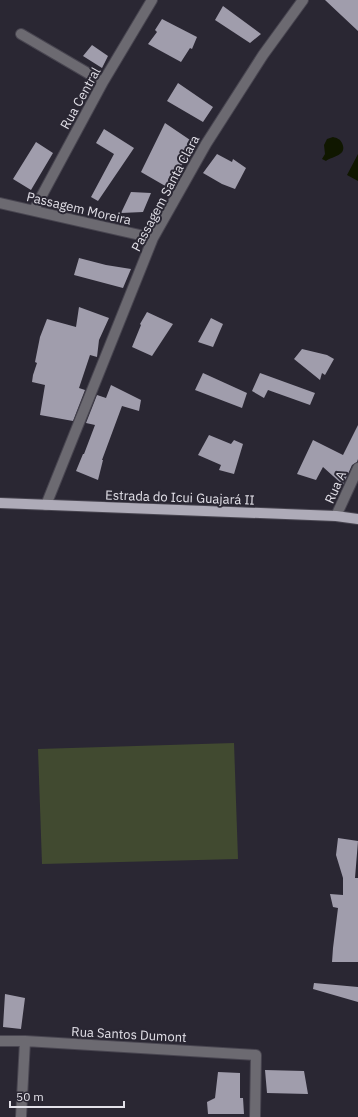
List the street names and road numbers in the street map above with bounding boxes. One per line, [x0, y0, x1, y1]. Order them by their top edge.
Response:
street label: Rua Central [57, 64, 105, 132]
street label: Passagem Santa Clara [128, 132, 203, 254]
street label: Passagem Moreira [25, 188, 133, 229]
street label: Rua A [321, 468, 350, 506]
street label: Estrada do Icui Guajará II [105, 486, 255, 509]
street label: Rua Santos Dumont [71, 1023, 187, 1046]

